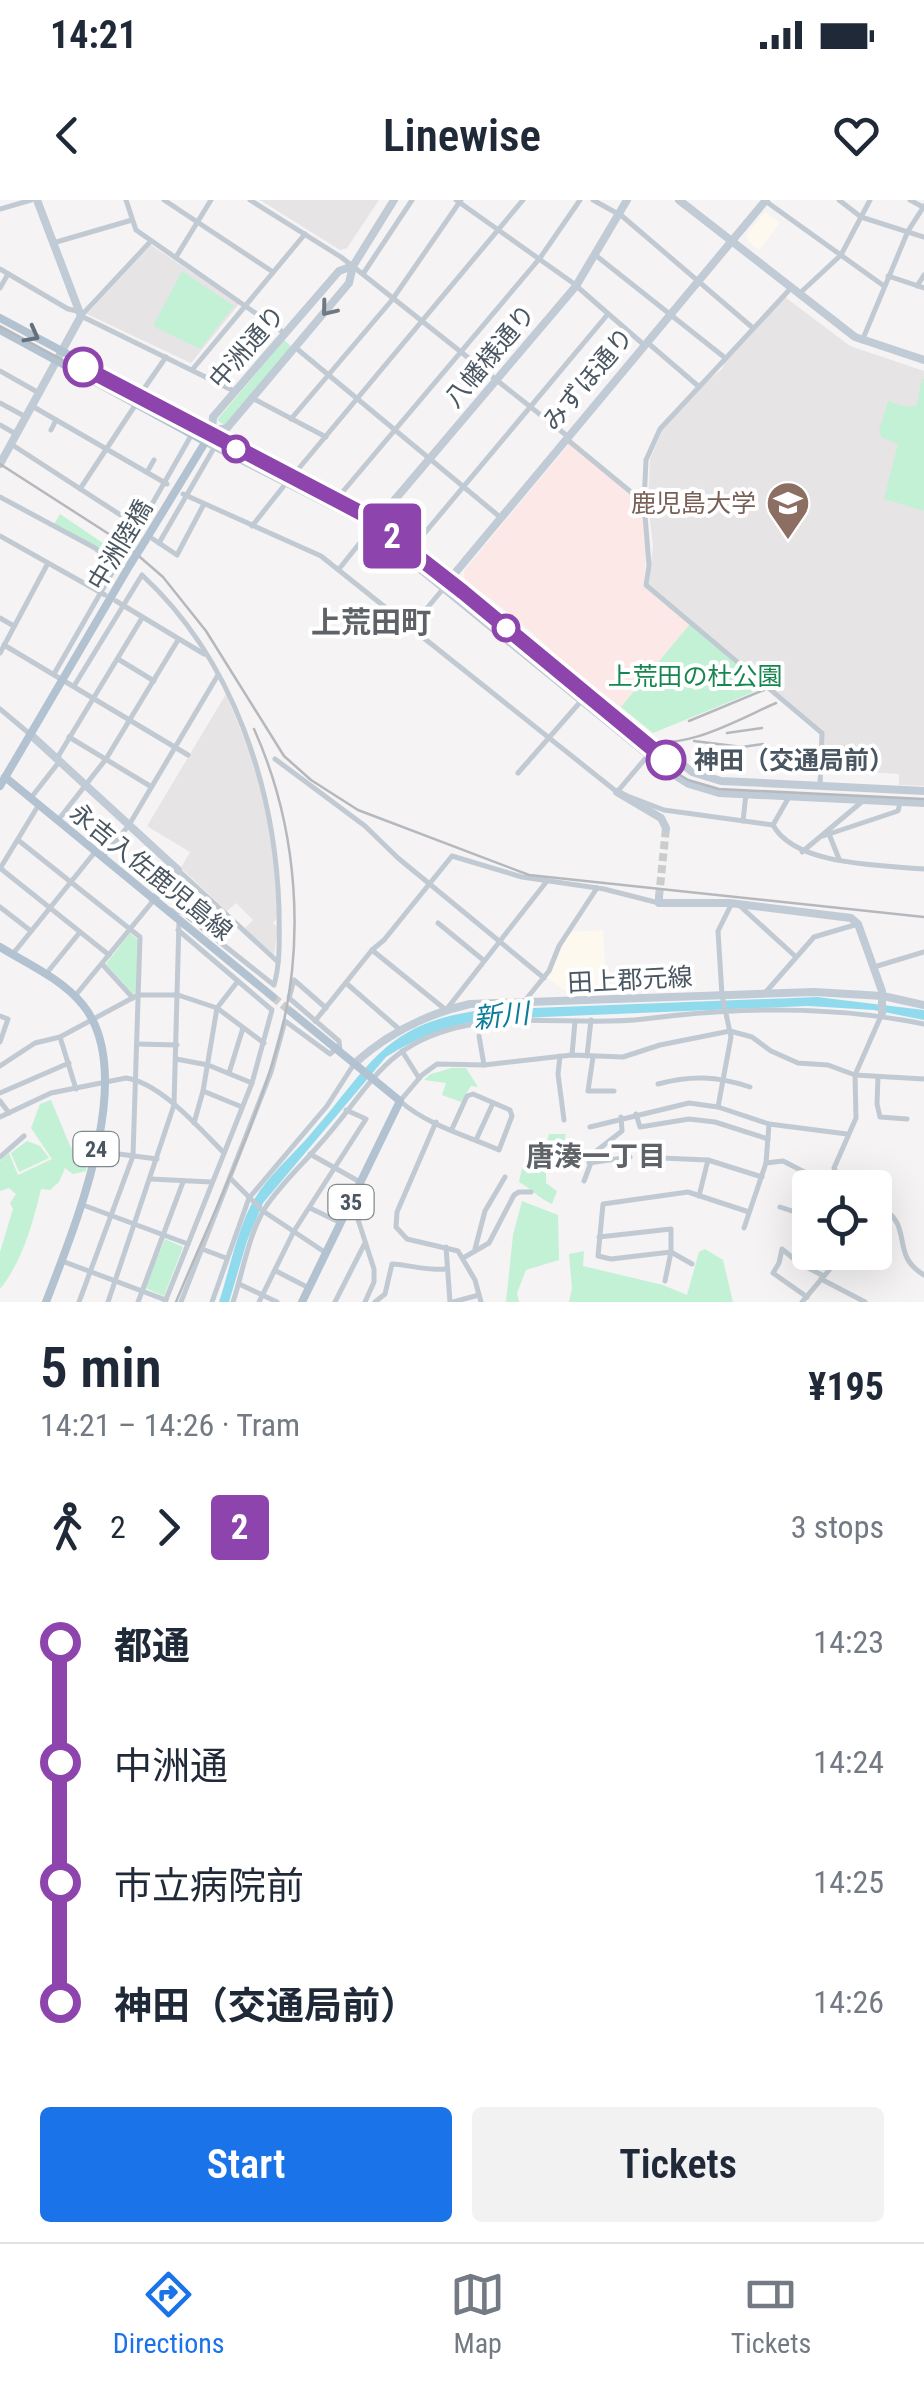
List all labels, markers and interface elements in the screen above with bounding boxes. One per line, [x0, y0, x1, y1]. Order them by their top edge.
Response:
text: 14:21 [50, 13, 137, 57]
icon: back [40, 108, 95, 163]
icon: heart [829, 108, 884, 163]
text: Linewise [383, 109, 541, 162]
one-way arrow [322, 297, 340, 315]
street label: 八幡様通り [439, 299, 541, 413]
street label: 中洲通り [203, 300, 291, 394]
one-way arrow [21, 322, 39, 342]
street label: みずほ通り [537, 322, 639, 436]
unlabelled marker [64, 348, 102, 386]
unlabelled marker [223, 436, 249, 462]
school or university icon: 鹿児島大学 [765, 480, 811, 541]
place label: 鹿児島大学 [631, 489, 756, 518]
street label: 中洲陸橋 [82, 495, 158, 595]
line badge: 2 [360, 504, 424, 568]
text: 2 [383, 516, 401, 557]
district label: 上荒田町 [311, 605, 431, 640]
unlabelled marker [493, 615, 519, 641]
park label: 上荒田の杜公園 [607, 662, 783, 691]
marker: 神田（交通局前） [647, 741, 685, 779]
place label: 神田（交通局前） [694, 746, 894, 775]
street label: 永吉入佐鹿児島線 [64, 798, 238, 946]
street label: 田上郡元線 [567, 962, 693, 998]
water label: 新川 [471, 996, 534, 1035]
road number: 24 [74, 1132, 118, 1166]
district label: 唐湊一丁目 [526, 1140, 666, 1173]
map controls [792, 1170, 892, 1270]
button: locate [792, 1170, 892, 1270]
road number: 35 [328, 1185, 374, 1219]
text: 5 min [40, 1336, 162, 1400]
text: ¥195 [808, 1365, 884, 1409]
text: 14:21 – 14:26 · Tram [40, 1406, 300, 1444]
icon: walk [40, 1500, 95, 1555]
icon: forward [141, 1500, 196, 1555]
text: 2 [231, 1507, 249, 1548]
text: 2 [110, 1508, 126, 1546]
text: 3 stops [791, 1508, 884, 1546]
text: 14:23 [813, 1623, 884, 1661]
text: 都通 [114, 1624, 190, 1668]
text: 14:24 [813, 1743, 884, 1781]
text: 中洲通 [114, 1744, 228, 1788]
text: 14:25 [813, 1863, 884, 1901]
text: 市立病院前 [114, 1864, 304, 1908]
text: 14:26 [813, 1983, 884, 2021]
text: 神田（交通局前） [114, 1984, 418, 2028]
button: Start [40, 2107, 452, 2222]
button: Tickets [472, 2107, 884, 2222]
tab: Directions [113, 2267, 225, 2360]
tab: Map [450, 2267, 505, 2360]
tab: Tickets [731, 2267, 811, 2360]

